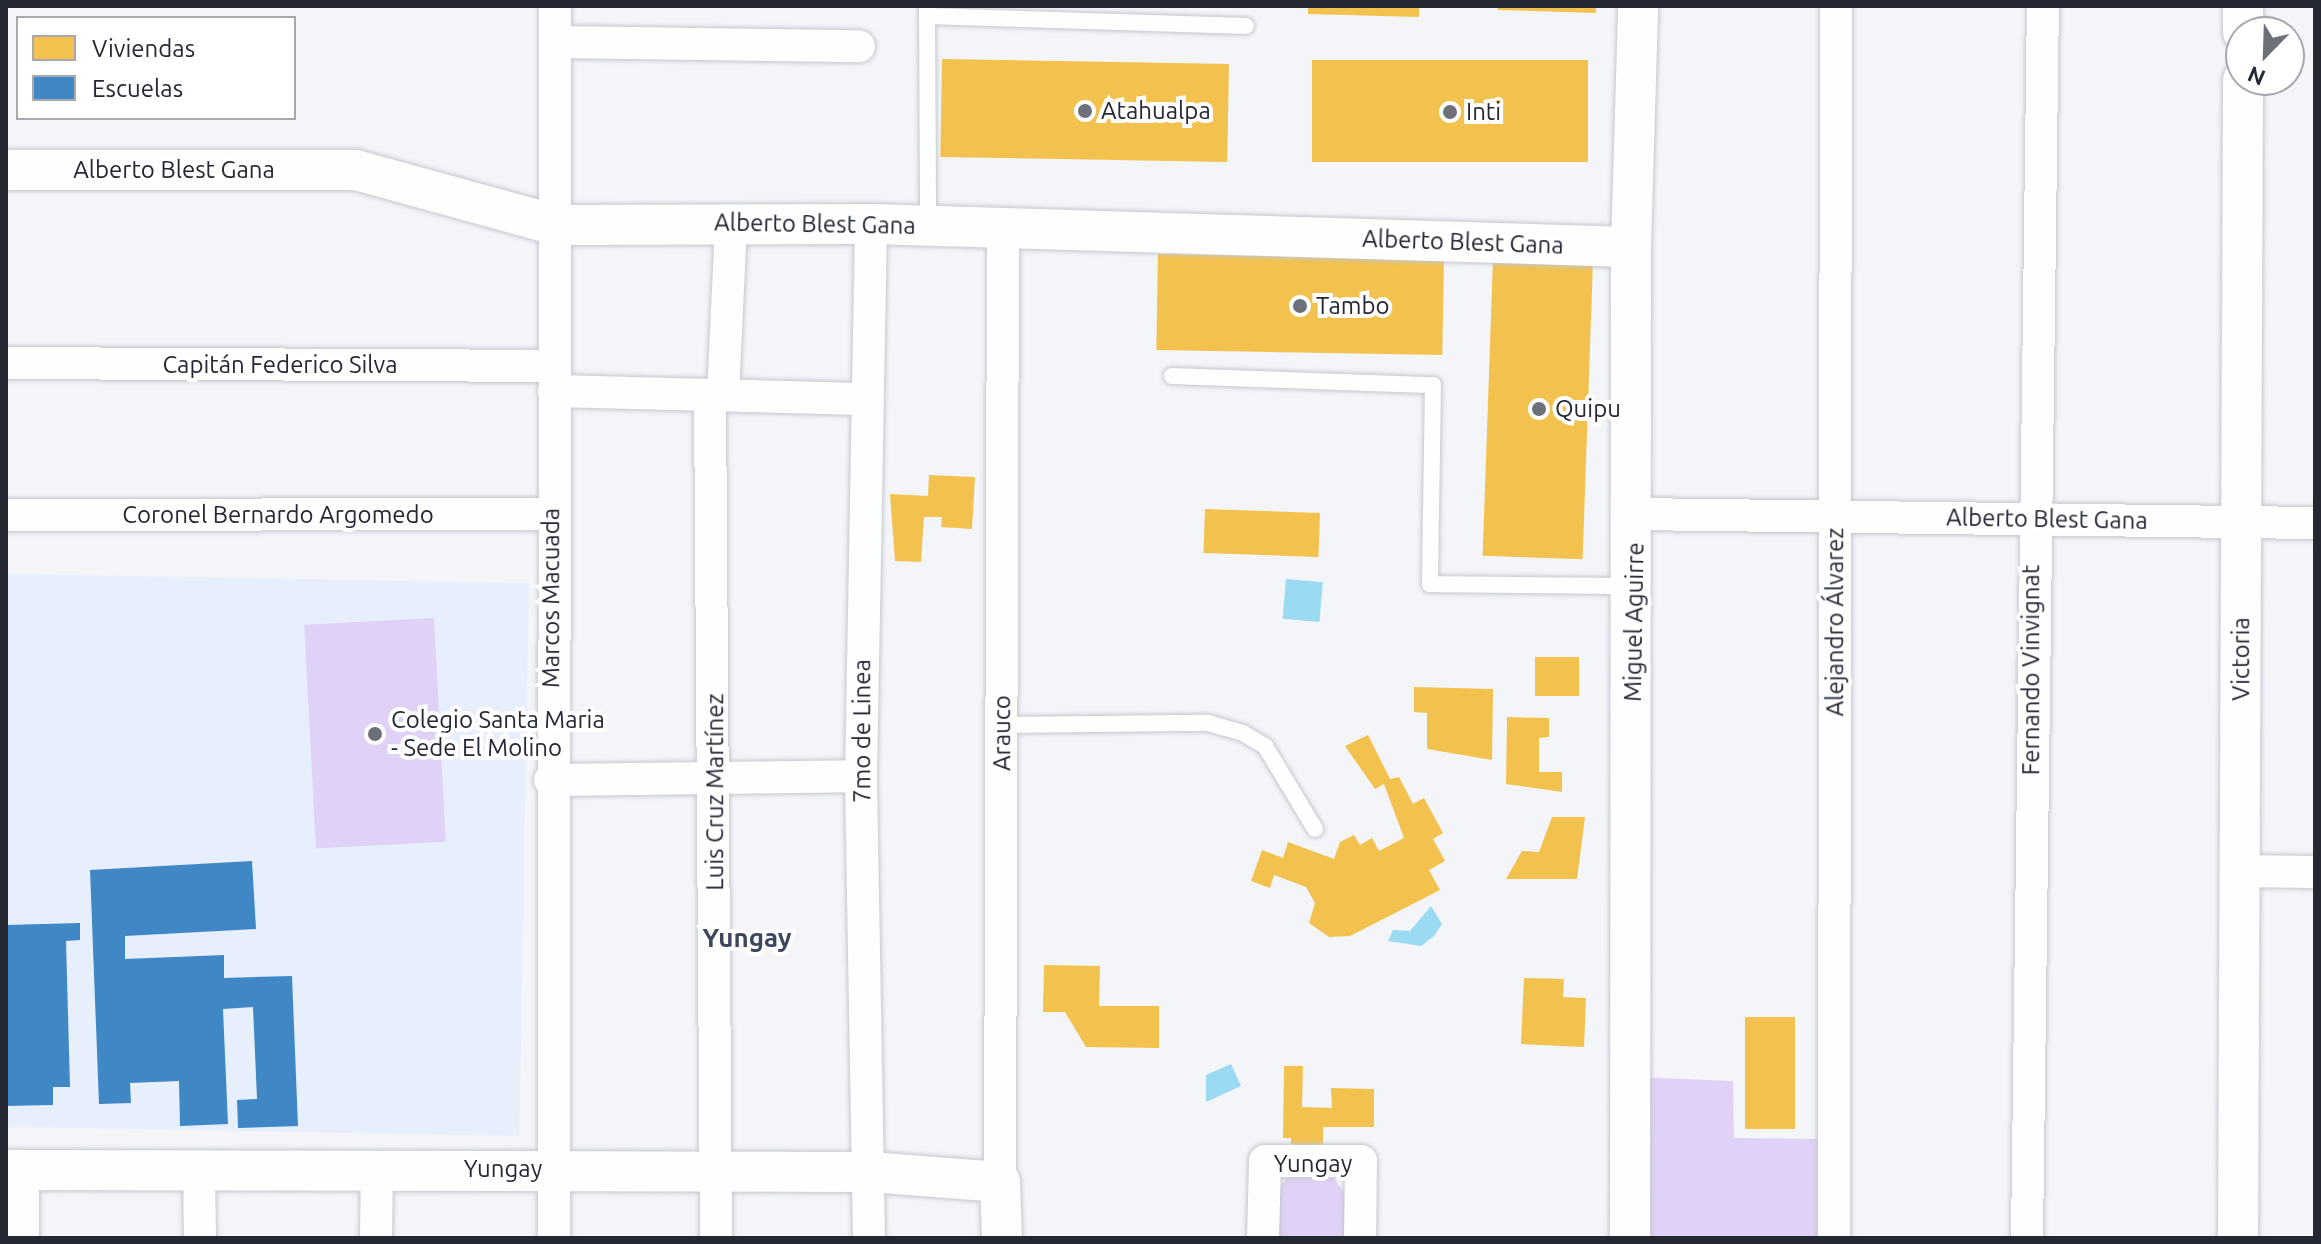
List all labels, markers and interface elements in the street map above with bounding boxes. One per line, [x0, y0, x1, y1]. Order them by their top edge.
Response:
legend [16, 16, 296, 120]
north arrow [2225, 16, 2305, 96]
text: Viviendas [92, 35, 195, 62]
text: N [2244, 62, 2269, 91]
text: Escuelas [92, 75, 183, 102]
place label: Atahualpa [1101, 97, 1211, 125]
place label: Inti [1466, 98, 1501, 126]
marker: Atahualpa [1076, 102, 1094, 120]
marker: Inti [1441, 103, 1459, 121]
street label: Alberto Blest Gana [73, 156, 275, 184]
street label: Alberto Blest Gana [714, 208, 916, 240]
street label: Alberto Blest Gana [1362, 224, 1564, 260]
place label: Tambo [1316, 292, 1390, 320]
marker: Tambo [1291, 297, 1309, 315]
street label: Capitán Federico Silva [162, 351, 398, 379]
place label: Quipu [1555, 395, 1621, 423]
marker: Quipu [1530, 400, 1548, 418]
street label: Coronel Bernardo Argomedo [122, 501, 434, 529]
street label: Alberto Blest Gana [1946, 503, 2148, 535]
street label: Marcos Macuada [537, 508, 565, 688]
street label: Alejandro Álvarez [1821, 528, 1849, 716]
street label: Miguel Aguirre [1618, 542, 1650, 702]
street label: Fernando Vinvignat [2017, 565, 2045, 775]
street label: Victoria [2227, 617, 2255, 701]
street label: 7mo de Linea [848, 659, 876, 803]
street label: Luis Cruz Martínez [701, 693, 729, 891]
street label: Arauco [988, 695, 1016, 771]
place label: Colegio Santa Maria - Sede El Molino [391, 706, 605, 762]
marker: Colegio Santa Maria - Sede El Molino [366, 725, 384, 743]
district label: Yungay [702, 922, 792, 954]
street label: Yungay [1274, 1150, 1352, 1178]
street label: Yungay [464, 1155, 542, 1183]

